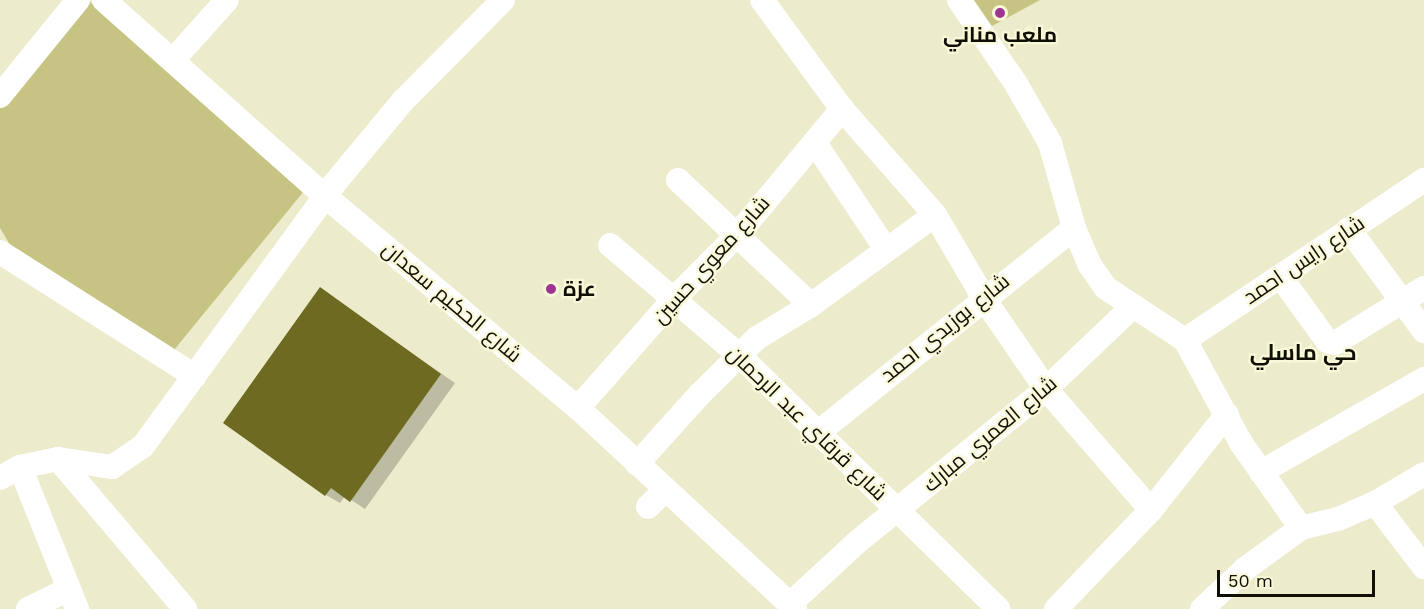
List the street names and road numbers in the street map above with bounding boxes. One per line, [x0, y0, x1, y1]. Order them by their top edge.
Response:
street label: شارع معوي حسين [647, 191, 775, 329]
street label: شارع رايس احمد [1239, 210, 1369, 310]
street label: شارع الحكيم سعدان [377, 236, 527, 368]
street label: شارع بوزيدي احمد [876, 268, 1014, 388]
street label: شارع قرقاي عبد الرحمان [722, 340, 892, 506]
street label: شارع العمري مبارك [918, 371, 1062, 497]

